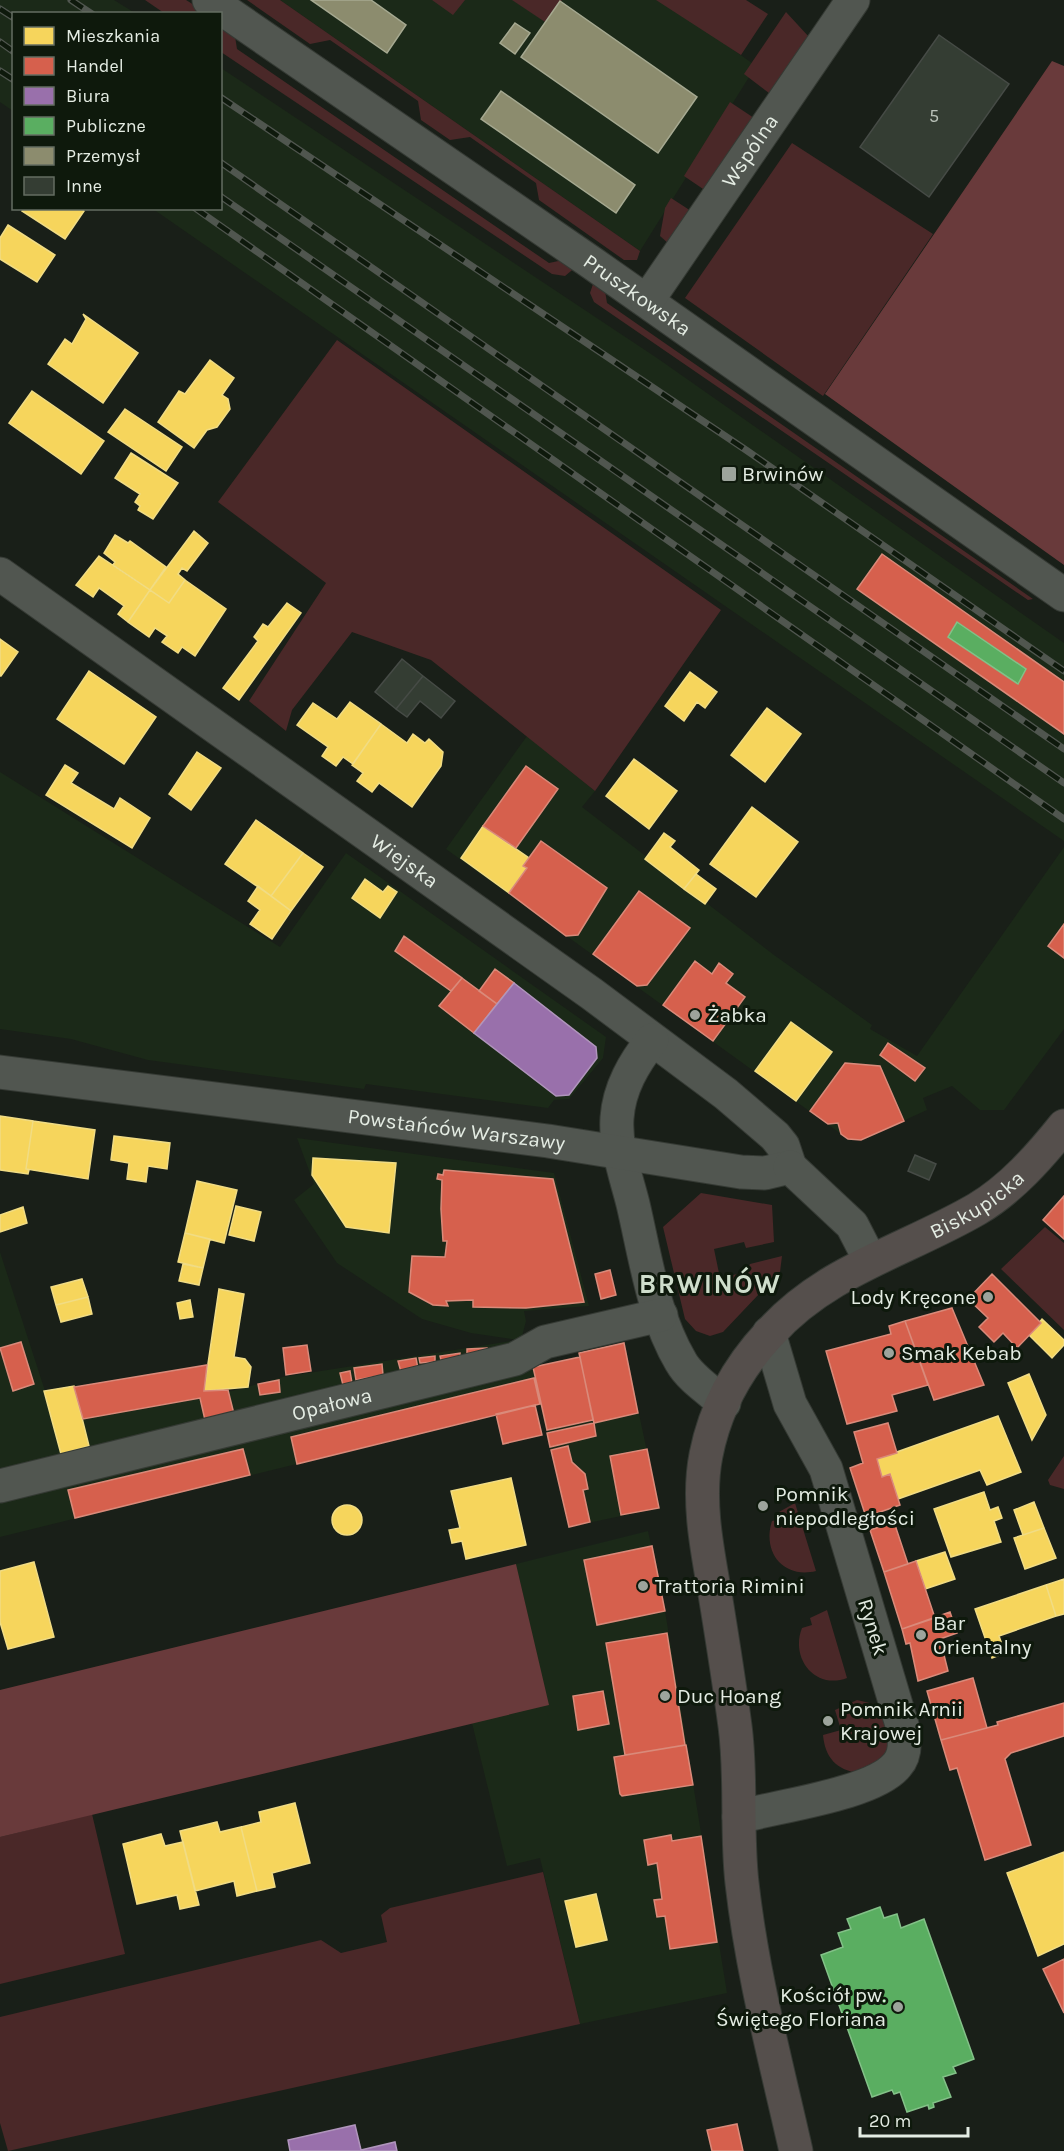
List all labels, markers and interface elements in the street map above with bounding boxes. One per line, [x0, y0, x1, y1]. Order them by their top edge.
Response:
legend [12, 12, 222, 210]
text: Mieszkania [66, 25, 160, 47]
text: Handel [66, 55, 124, 77]
text: Biura [66, 85, 110, 107]
house number: 5 [929, 105, 939, 127]
street label: Wspólna [716, 110, 783, 192]
text: Publiczne [66, 115, 146, 137]
text: Przemysł [66, 145, 140, 167]
text: Inne [66, 175, 102, 197]
street label: Pruszkowska [579, 249, 696, 341]
place label: Brwinów [742, 462, 823, 486]
marker: Brwinów [720, 465, 738, 483]
street label: Wiejska [366, 829, 443, 893]
place label: Żabka [707, 1003, 767, 1027]
marker: Żabka [688, 1008, 702, 1022]
street label: Powstańców Warszawy [346, 1104, 567, 1156]
street label: Biskupicka [926, 1166, 1029, 1244]
district label: BRWINÓW [639, 1266, 781, 1300]
place label: Lody Kręcone [851, 1285, 976, 1309]
marker: Lody Kręcone [981, 1290, 995, 1304]
place label: Smak Kebab [901, 1341, 1022, 1365]
marker: Smak Kebab [882, 1346, 896, 1360]
street label: Opałowa [290, 1383, 375, 1426]
place label: Pomnik niepodległości [775, 1482, 915, 1530]
marker: Pomnik niepodległości [756, 1499, 770, 1513]
place label: Trattoria Rimini [655, 1574, 805, 1598]
marker: Trattoria Rimini [636, 1579, 650, 1593]
street label: Rynek [853, 1596, 893, 1658]
place label: Bar Orientalny [933, 1611, 1032, 1659]
marker: Bar Orientalny [914, 1628, 928, 1642]
place label: Duc Hoang [677, 1684, 781, 1708]
marker: Duc Hoang [658, 1689, 672, 1703]
place label: Pomnik Arnii Krajowej [840, 1697, 963, 1745]
marker: Pomnik Arnii Krajowej [821, 1714, 835, 1728]
place label: Kościół pw. Świętego Floriana [716, 1983, 886, 2031]
marker: Kościół pw. Świętego Floriana [891, 2000, 905, 2014]
scale bar [860, 2100, 968, 2138]
text: 20 m [869, 2110, 911, 2132]

